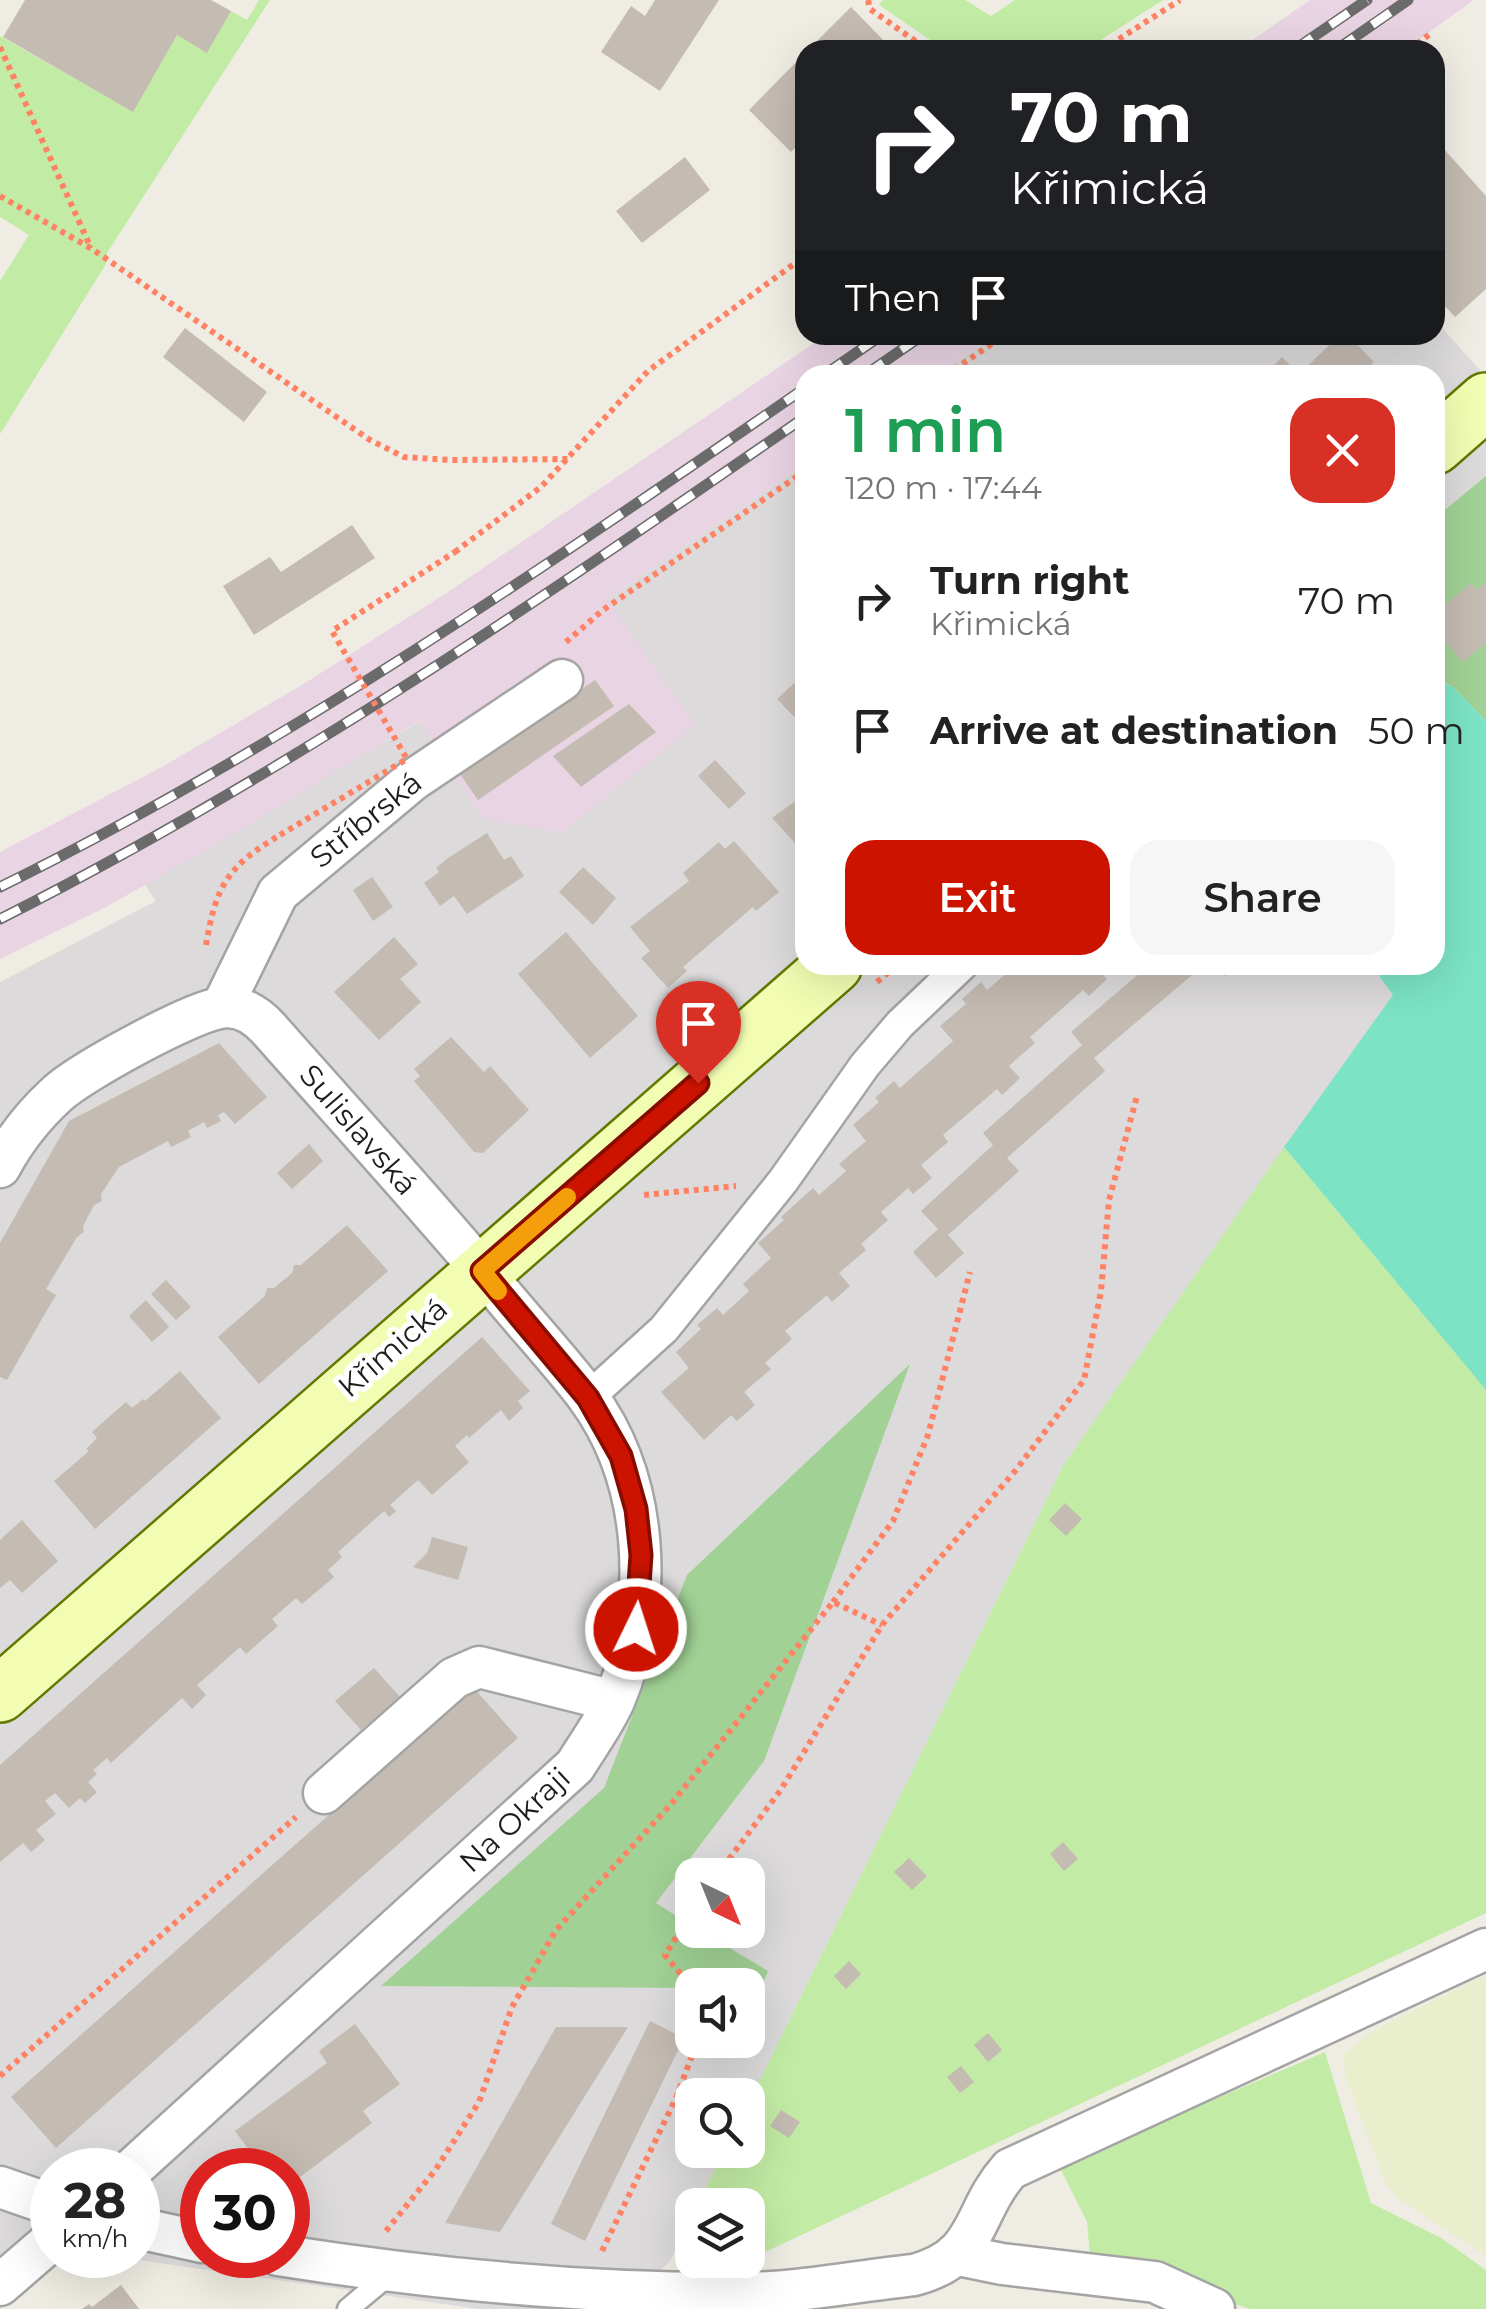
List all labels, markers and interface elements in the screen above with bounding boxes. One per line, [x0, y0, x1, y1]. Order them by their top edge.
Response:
text: 70 m [1010, 74, 1193, 160]
icon: right [845, 80, 975, 210]
text: Křimická [1010, 160, 1209, 215]
icon: arrive [961, 270, 1016, 325]
text: Then [845, 274, 941, 321]
text: 1 min [845, 394, 1006, 467]
button: close [1290, 398, 1395, 503]
text: 120 m · 17:44 [845, 468, 1042, 507]
text: Turn right [930, 557, 1129, 604]
icon: right [845, 573, 900, 628]
text: 70 m [1298, 577, 1395, 624]
text: Křimická [930, 604, 1072, 643]
icon: arrive [845, 703, 900, 758]
text: Arrive at destination [930, 707, 1338, 754]
text: 50 m [1368, 707, 1465, 754]
street label: Stříbrská [302, 763, 429, 876]
button: Exit [845, 840, 1110, 955]
button: Share [1130, 840, 1395, 955]
pin [656, 981, 741, 1084]
icon: arrive [671, 996, 726, 1051]
street label: Sulislavská [292, 1057, 425, 1203]
street label: Křimická [330, 1290, 455, 1405]
position arrow [584, 1577, 688, 1681]
street label: Na Okraji [452, 1759, 578, 1880]
north arrow [675, 1858, 765, 1948]
map controls [675, 1858, 765, 2278]
button: sound [675, 1968, 765, 2058]
button: search [675, 2078, 765, 2168]
speed limit sign: 30 [180, 2148, 310, 2278]
text: 28 [64, 2170, 126, 2231]
button: layers [675, 2188, 765, 2278]
text: km/h [62, 2223, 128, 2253]

